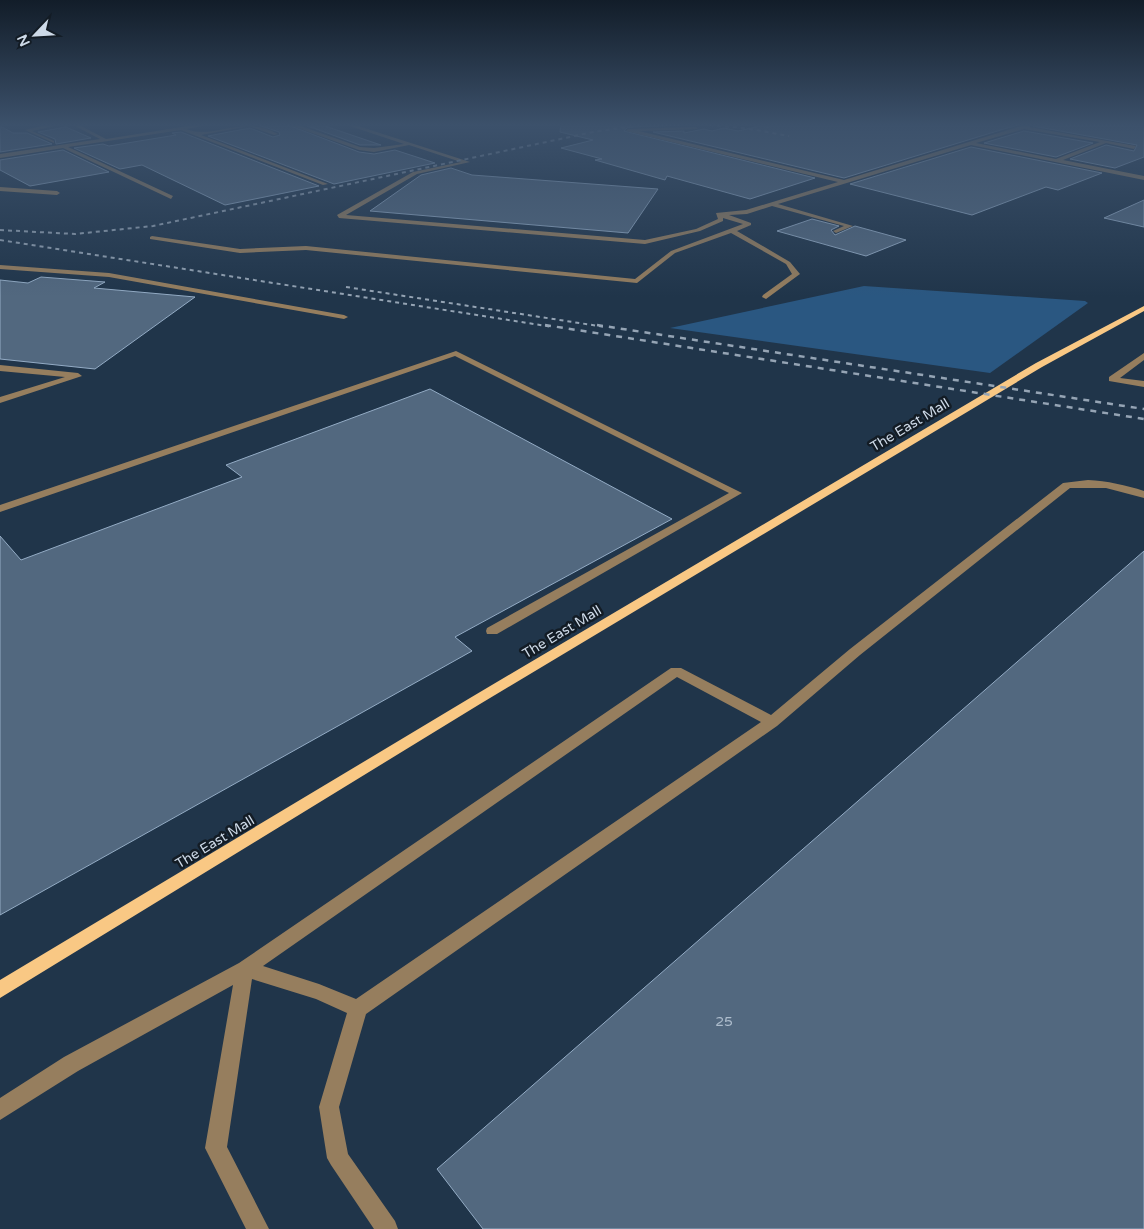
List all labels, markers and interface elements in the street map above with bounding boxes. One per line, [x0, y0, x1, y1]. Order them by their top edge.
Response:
north arrow [10, 10, 60, 60]
text: N [14, 32, 34, 49]
street label: The East Mall [867, 395, 953, 455]
street label: The East Mall [519, 602, 605, 662]
street label: The East Mall [172, 812, 258, 872]
house number: 25 [715, 1013, 733, 1030]

